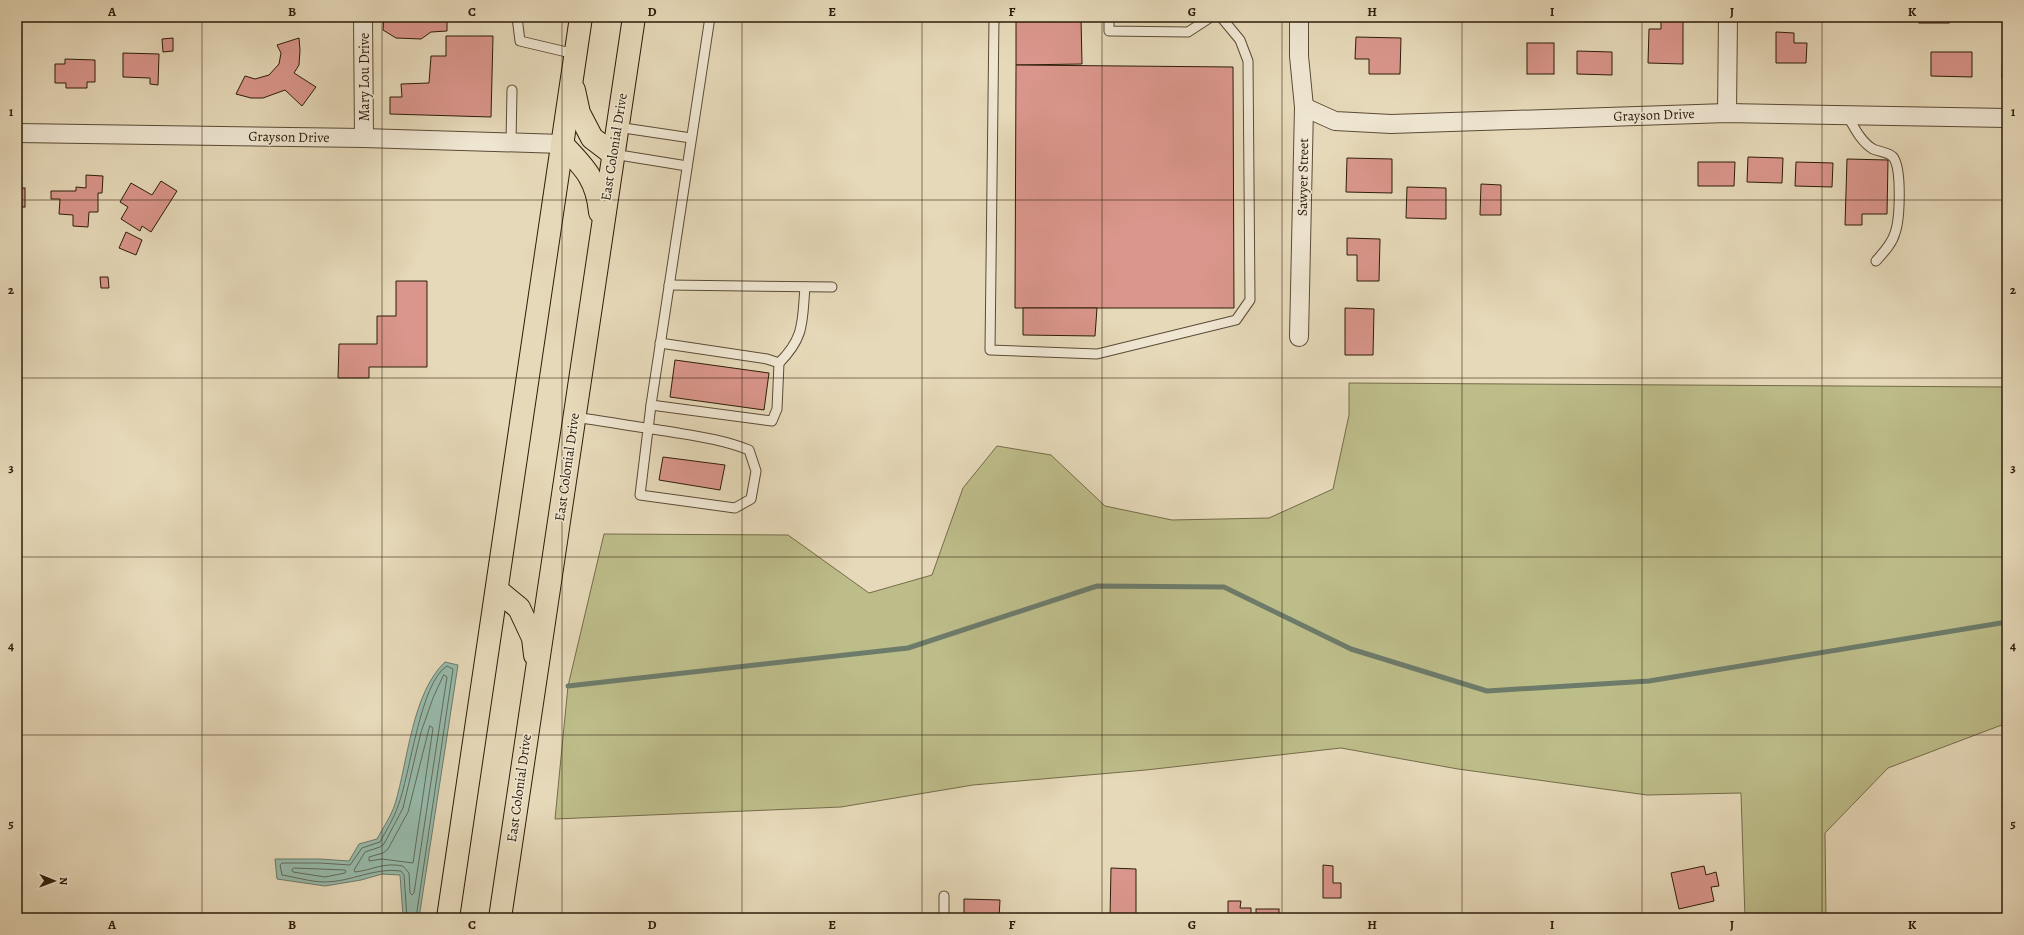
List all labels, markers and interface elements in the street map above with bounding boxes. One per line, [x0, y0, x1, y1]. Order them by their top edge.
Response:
text: A [107, 3, 117, 20]
text: B [288, 3, 296, 20]
text: C [468, 3, 476, 20]
text: D [647, 3, 657, 20]
text: E [828, 3, 836, 20]
text: F [1009, 3, 1016, 20]
text: G [1188, 3, 1196, 20]
text: H [1367, 3, 1377, 20]
text: I [1550, 3, 1555, 20]
text: J [1730, 3, 1734, 20]
text: K [1908, 3, 1917, 20]
street label: Mary Lou Drive [355, 33, 374, 121]
street label: East Colonial Drive [596, 92, 632, 202]
text: 1 [9, 103, 14, 120]
text: 1 [2011, 103, 2016, 120]
street label: Grayson Drive [1613, 104, 1695, 126]
street label: Grayson Drive [248, 127, 330, 147]
street label: Sawyer Street [1293, 137, 1313, 216]
text: 2 [8, 281, 15, 298]
text: 2 [2010, 281, 2017, 298]
street label: East Colonial Drive [550, 412, 584, 522]
text: 3 [8, 459, 14, 476]
text: 3 [2010, 459, 2016, 476]
text: 4 [8, 637, 14, 654]
text: 4 [2010, 637, 2016, 654]
street label: East Colonial Drive [502, 733, 536, 843]
text: 5 [8, 815, 14, 832]
text: 5 [2010, 815, 2016, 832]
north arrow [34, 861, 74, 901]
text: N [56, 877, 71, 885]
text: A [107, 916, 117, 933]
text: B [288, 916, 296, 933]
text: C [468, 916, 476, 933]
text: D [647, 916, 657, 933]
text: E [828, 916, 836, 933]
text: F [1009, 916, 1016, 933]
text: G [1188, 916, 1196, 933]
text: H [1367, 916, 1377, 933]
text: I [1550, 916, 1555, 933]
text: J [1730, 916, 1734, 933]
text: K [1908, 916, 1917, 933]

